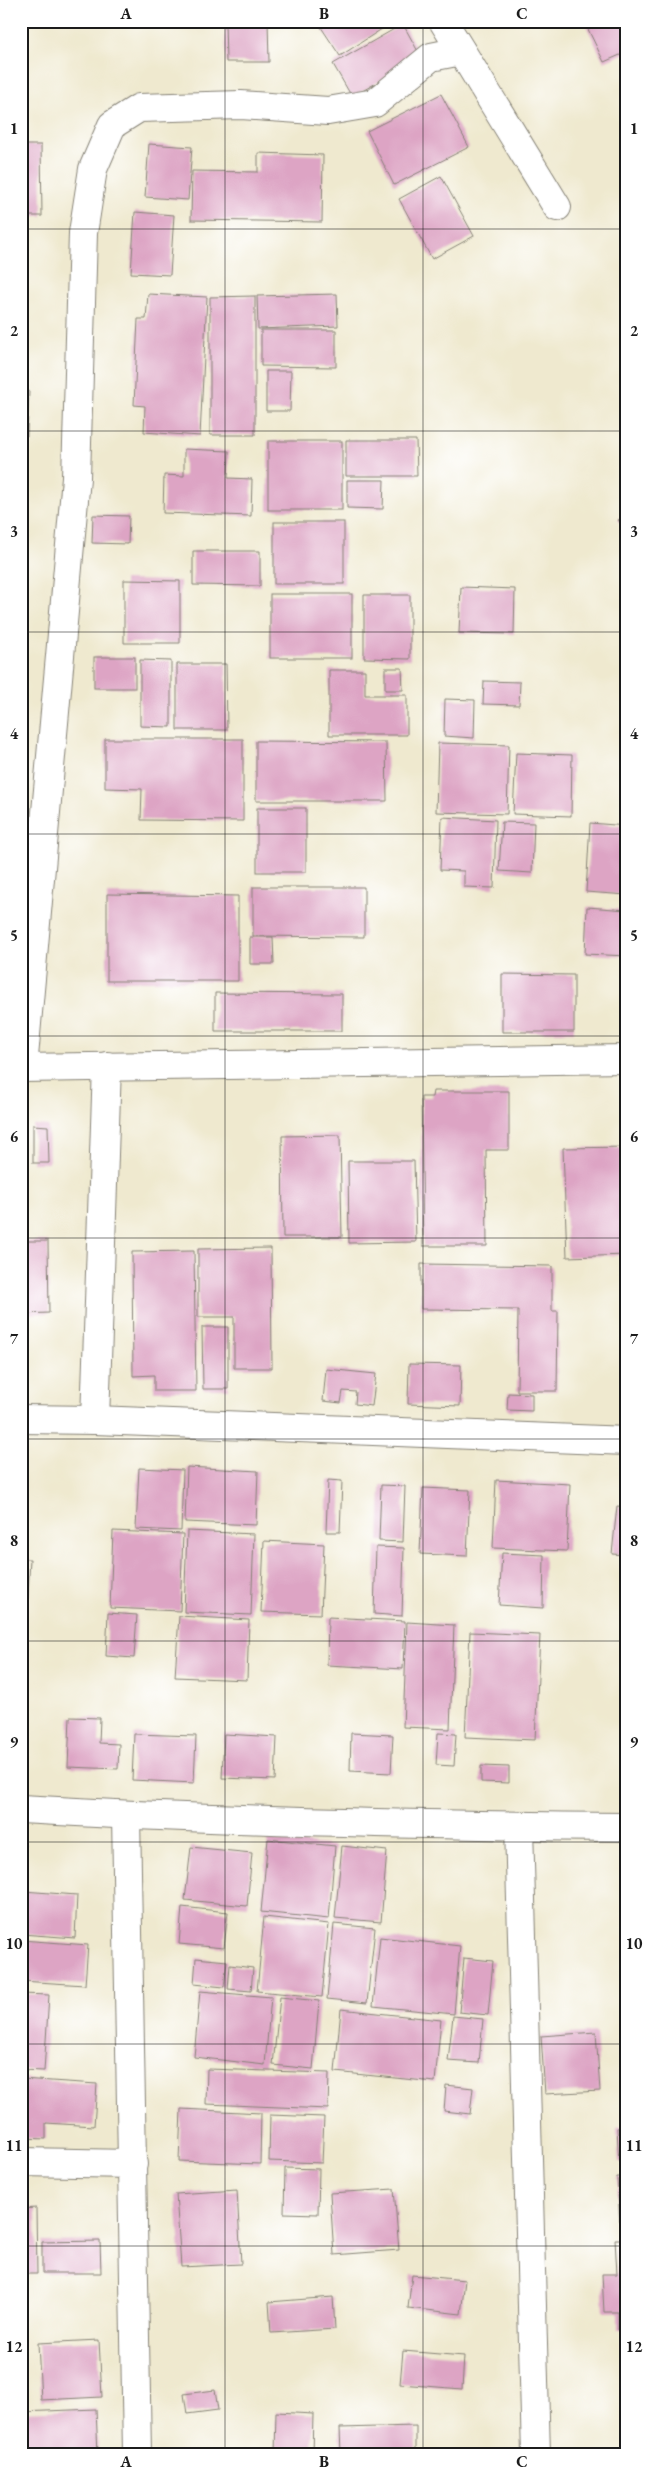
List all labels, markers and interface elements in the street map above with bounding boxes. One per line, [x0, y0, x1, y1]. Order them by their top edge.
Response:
text: A [119, 3, 132, 24]
text: B [319, 3, 329, 24]
text: C [516, 3, 528, 24]
text: 1 [10, 118, 18, 139]
text: 1 [630, 118, 638, 139]
text: 2 [10, 320, 19, 341]
text: 2 [630, 320, 639, 341]
text: 3 [10, 521, 18, 542]
text: 3 [630, 521, 638, 542]
text: 4 [10, 723, 19, 744]
text: 4 [630, 723, 639, 744]
text: 5 [10, 925, 18, 946]
text: 5 [630, 925, 638, 946]
text: 6 [10, 1126, 19, 1147]
text: 6 [630, 1126, 639, 1147]
text: 7 [10, 1328, 19, 1349]
text: 7 [630, 1328, 639, 1349]
text: 8 [10, 1530, 18, 1551]
text: 8 [630, 1530, 638, 1551]
text: 9 [10, 1731, 19, 1752]
text: 9 [630, 1731, 639, 1752]
text: 10 [6, 1933, 23, 1954]
text: 10 [626, 1933, 643, 1954]
text: 11 [6, 2135, 22, 2156]
text: 11 [626, 2135, 642, 2156]
text: 12 [6, 2336, 23, 2357]
text: 12 [626, 2336, 643, 2357]
text: A [119, 2451, 132, 2472]
text: B [319, 2451, 329, 2472]
text: C [516, 2451, 528, 2472]

